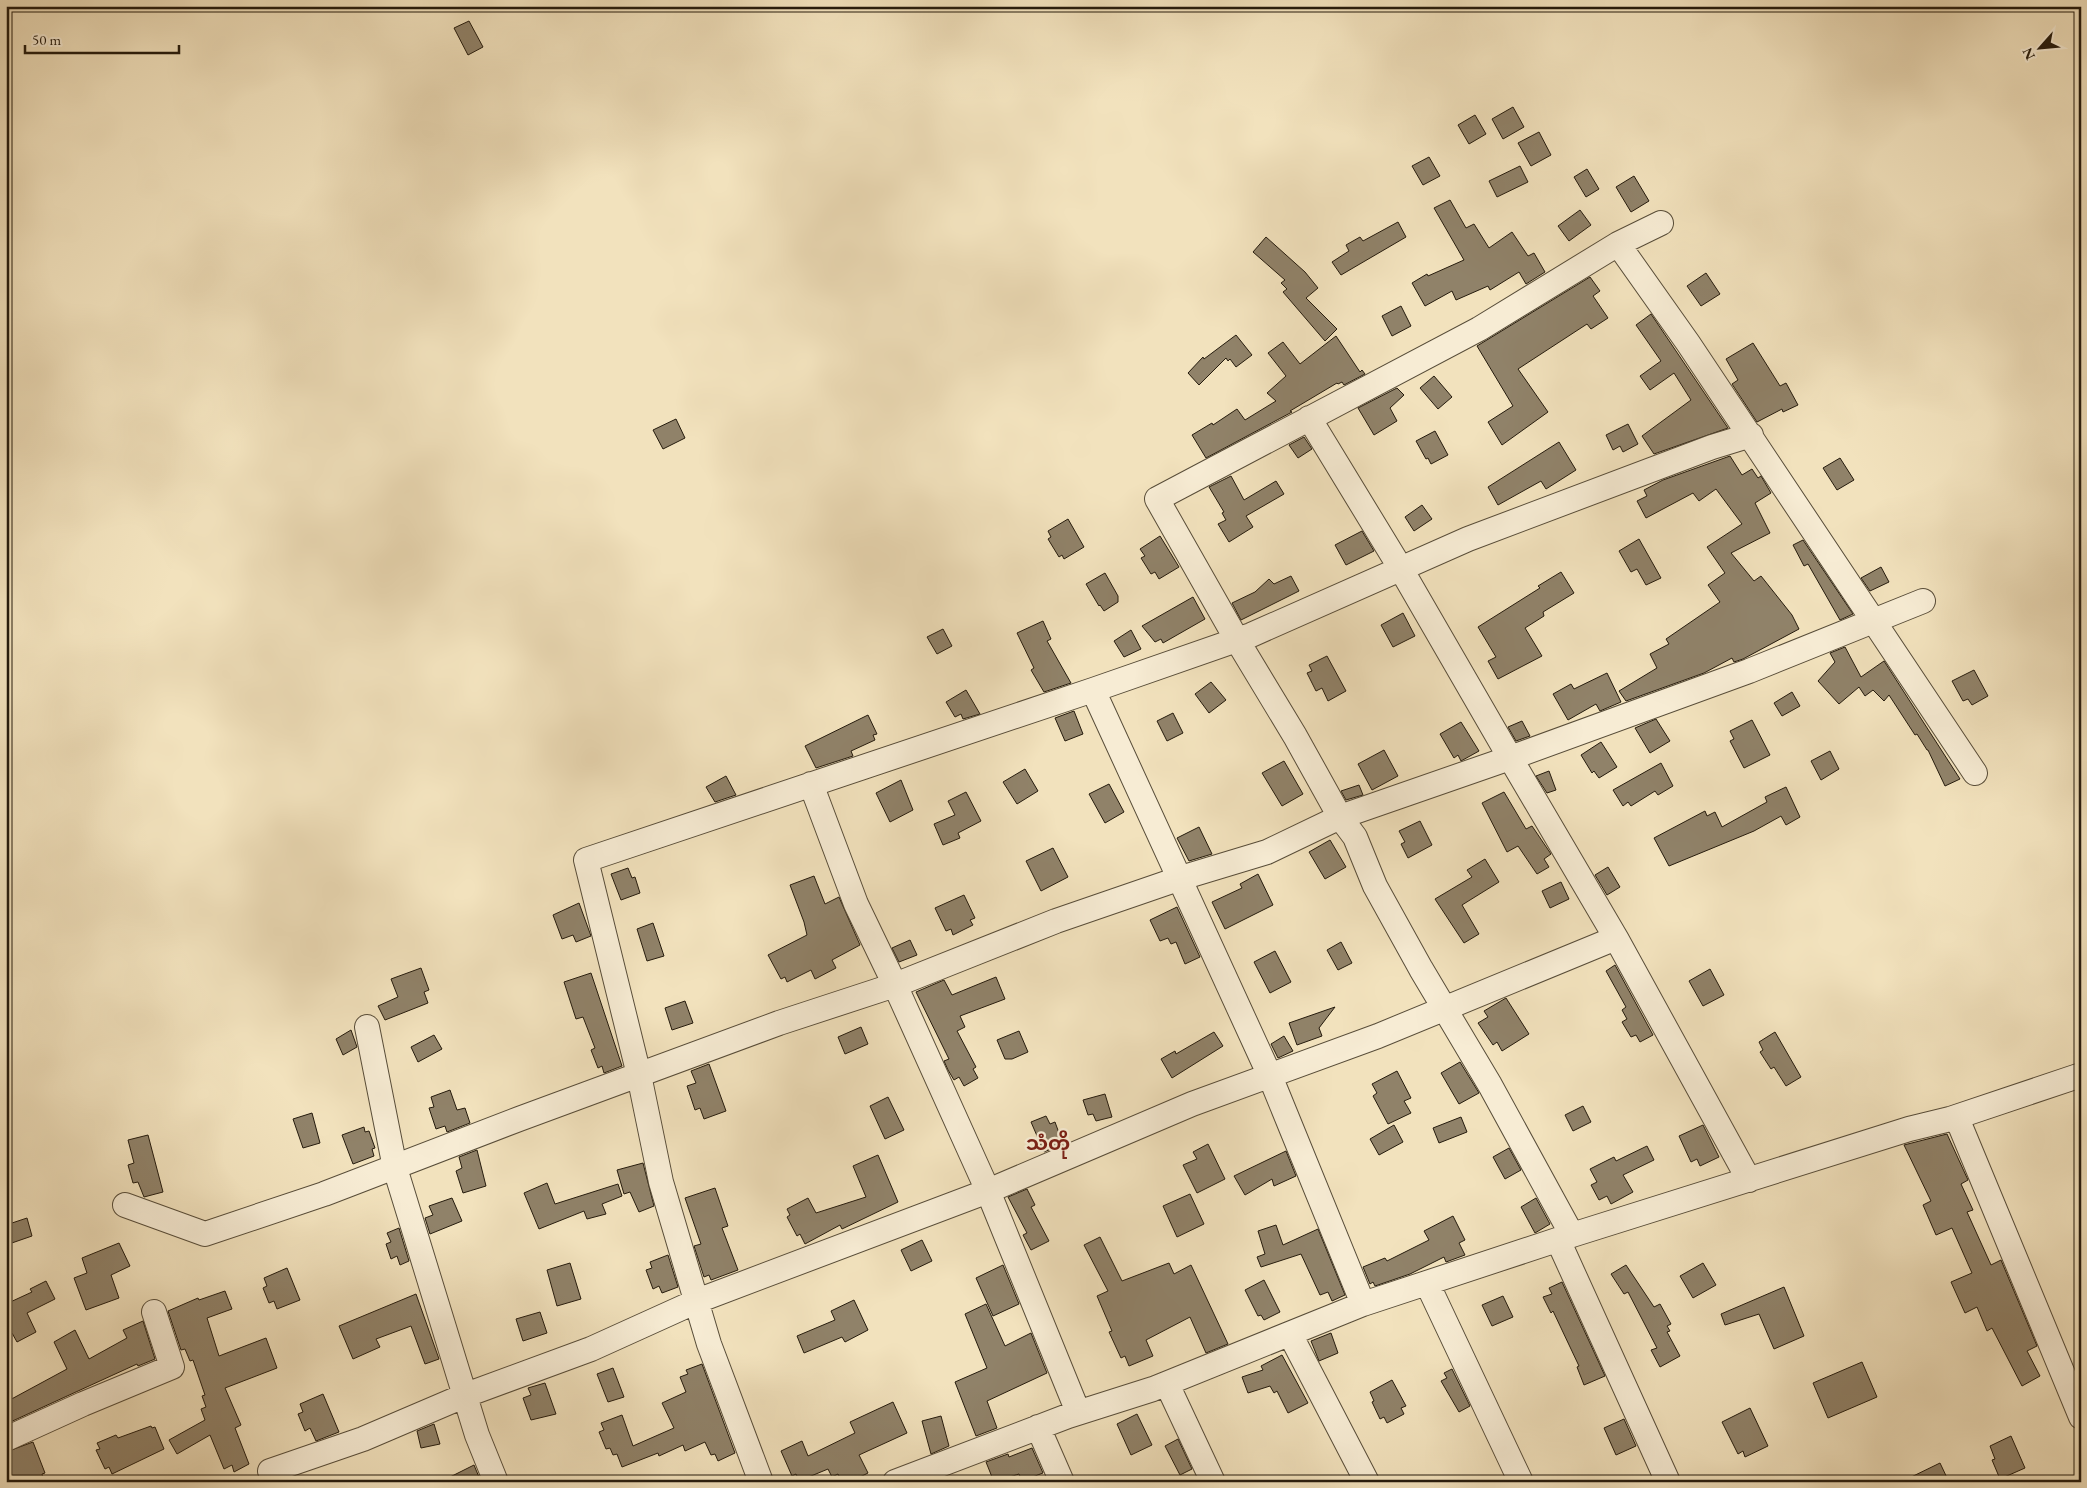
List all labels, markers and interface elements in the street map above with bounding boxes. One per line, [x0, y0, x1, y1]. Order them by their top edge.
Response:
scale bar [25, 22, 179, 54]
north arrow [2014, 22, 2064, 72]
text: 50 m [32, 30, 61, 49]
text: N [2018, 44, 2039, 63]
district label: သံတို [1026, 1130, 1070, 1159]

